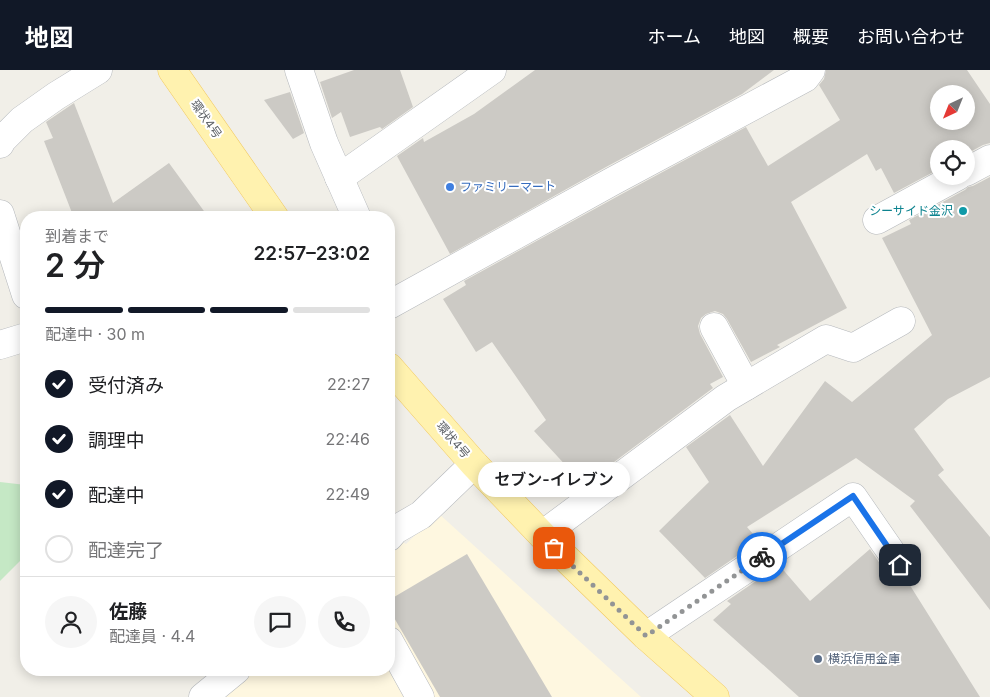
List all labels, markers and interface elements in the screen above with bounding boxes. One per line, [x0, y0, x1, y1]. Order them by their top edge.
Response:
text: 地図 [25, 23, 73, 52]
text: ホーム [648, 26, 701, 47]
text: 地図 [729, 26, 765, 47]
text: 概要 [793, 26, 829, 47]
text: お問い合わせ [857, 26, 965, 47]
north arrow [930, 85, 975, 130]
map controls [930, 85, 975, 185]
street label: 環状4号 [188, 96, 225, 141]
button: locate [930, 140, 975, 185]
place label: ファミリーマート [460, 179, 556, 194]
marker: ファミリーマート [444, 181, 456, 193]
place label: シーサイド金沢 [869, 203, 953, 218]
marker: シーサイド金沢 [957, 205, 969, 217]
text: 到着まで [45, 226, 109, 246]
text: 22:57–23:02 [254, 242, 370, 265]
text: 2 分 [45, 246, 105, 285]
text: 配達中 · 30 m [45, 324, 145, 344]
icon: check [45, 370, 73, 398]
text: 受付済み [88, 374, 164, 397]
text: 22:27 [327, 374, 370, 394]
street label: 環状4号 [433, 418, 473, 461]
icon: check [45, 425, 73, 453]
text: 調理中 [88, 429, 145, 452]
text: 22:46 [326, 429, 370, 449]
callout: セブン-イレブン [478, 463, 630, 498]
text: セブン-イレブン [494, 469, 614, 489]
icon: check [45, 480, 73, 508]
text: 配達中 [88, 484, 145, 507]
text: 22:49 [326, 484, 370, 504]
pin [533, 527, 575, 569]
courier [737, 532, 787, 582]
icon: bag [540, 534, 568, 562]
text: 配達完了 [88, 539, 164, 562]
icon: bike [748, 543, 776, 571]
pin [879, 544, 921, 586]
icon: home [886, 551, 914, 579]
button: person [45, 596, 97, 648]
button: chat [254, 596, 306, 648]
button: phone [318, 596, 370, 648]
text: 佐藤 [109, 600, 147, 623]
text: 配達員 · 4.4 [109, 626, 195, 646]
place label: 横浜信用金庫 [828, 651, 900, 666]
marker: 横浜信用金庫 [812, 653, 824, 665]

